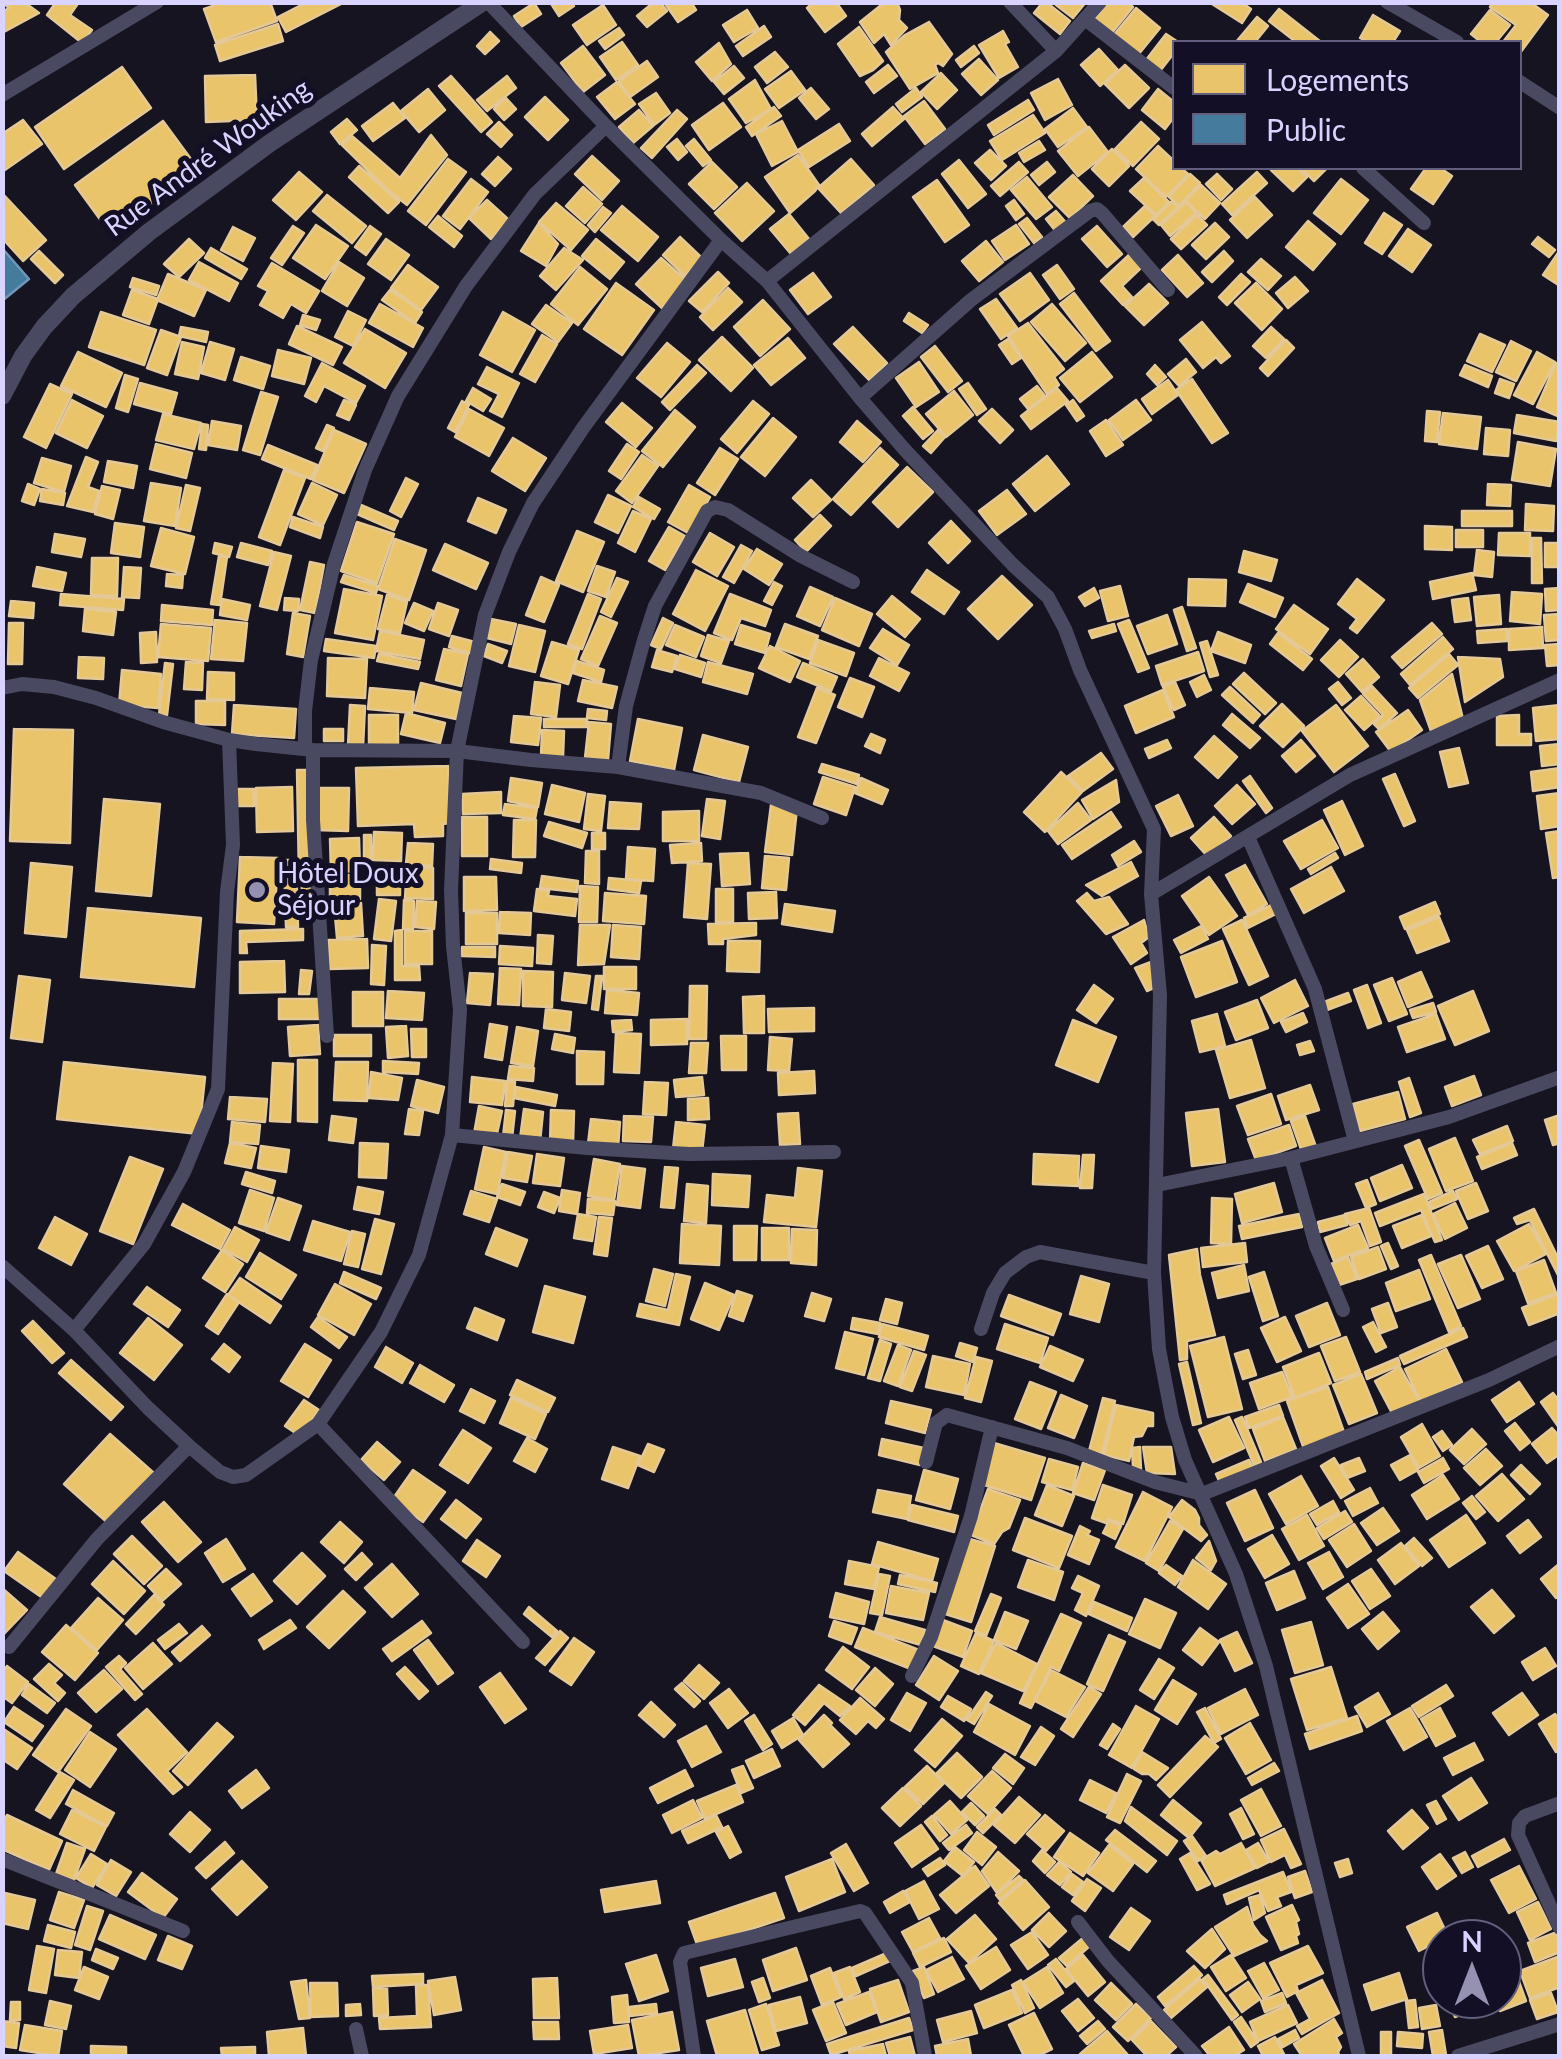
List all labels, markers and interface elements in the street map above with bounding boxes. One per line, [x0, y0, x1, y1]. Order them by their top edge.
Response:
legend [1172, 40, 1522, 170]
text: Logements [1266, 61, 1409, 97]
street label: Rue André Wouking [98, 72, 318, 244]
text: Public [1266, 111, 1346, 147]
place label: Hôtel Doux Séjour [277, 857, 419, 923]
marker: Hôtel Doux Séjour [246, 879, 268, 901]
north arrow [1422, 1919, 1522, 2019]
text: N [1461, 1924, 1483, 1958]

